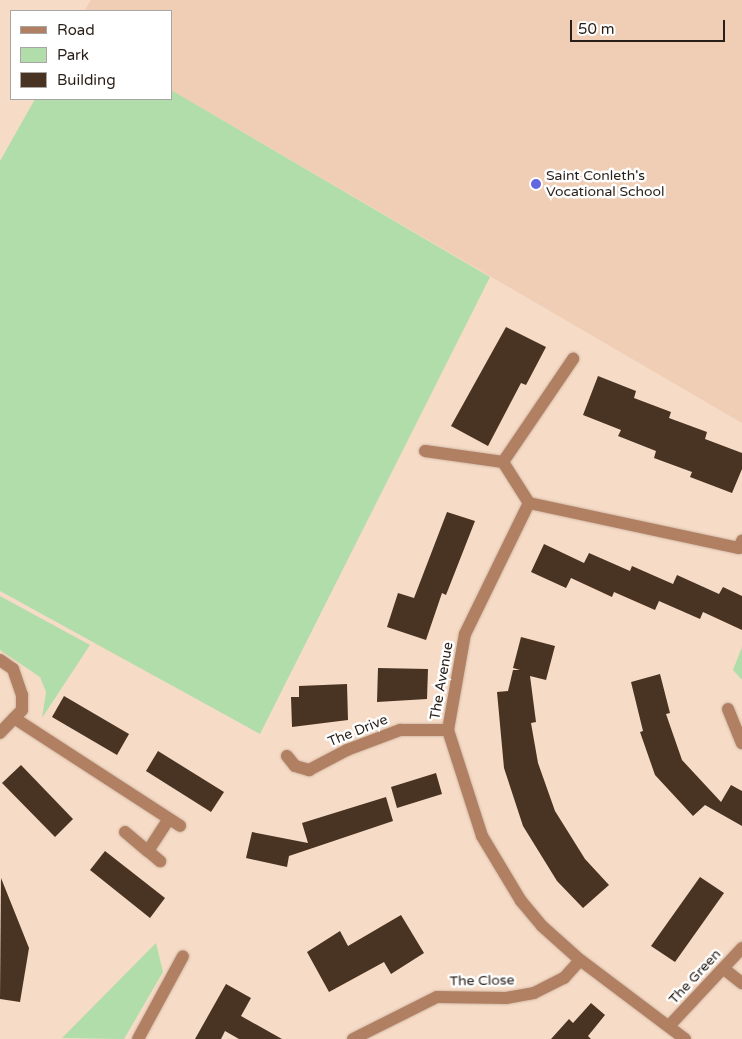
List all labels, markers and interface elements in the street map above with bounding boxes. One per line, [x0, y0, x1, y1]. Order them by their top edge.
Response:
legend [10, 10, 172, 100]
scale bar [572, 10, 727, 42]
text: 50 m [578, 20, 615, 38]
text: Road [57, 21, 95, 39]
text: Park [57, 46, 89, 64]
text: Building [57, 71, 116, 89]
place label: Saint Conleth's Vocational School [546, 168, 665, 200]
marker: Saint Conleth's Vocational School [530, 178, 542, 190]
street label: The Avenue [427, 641, 457, 721]
street label: The Drive [326, 711, 390, 751]
street label: The Green [665, 946, 725, 1008]
street label: The Close [449, 972, 515, 990]

